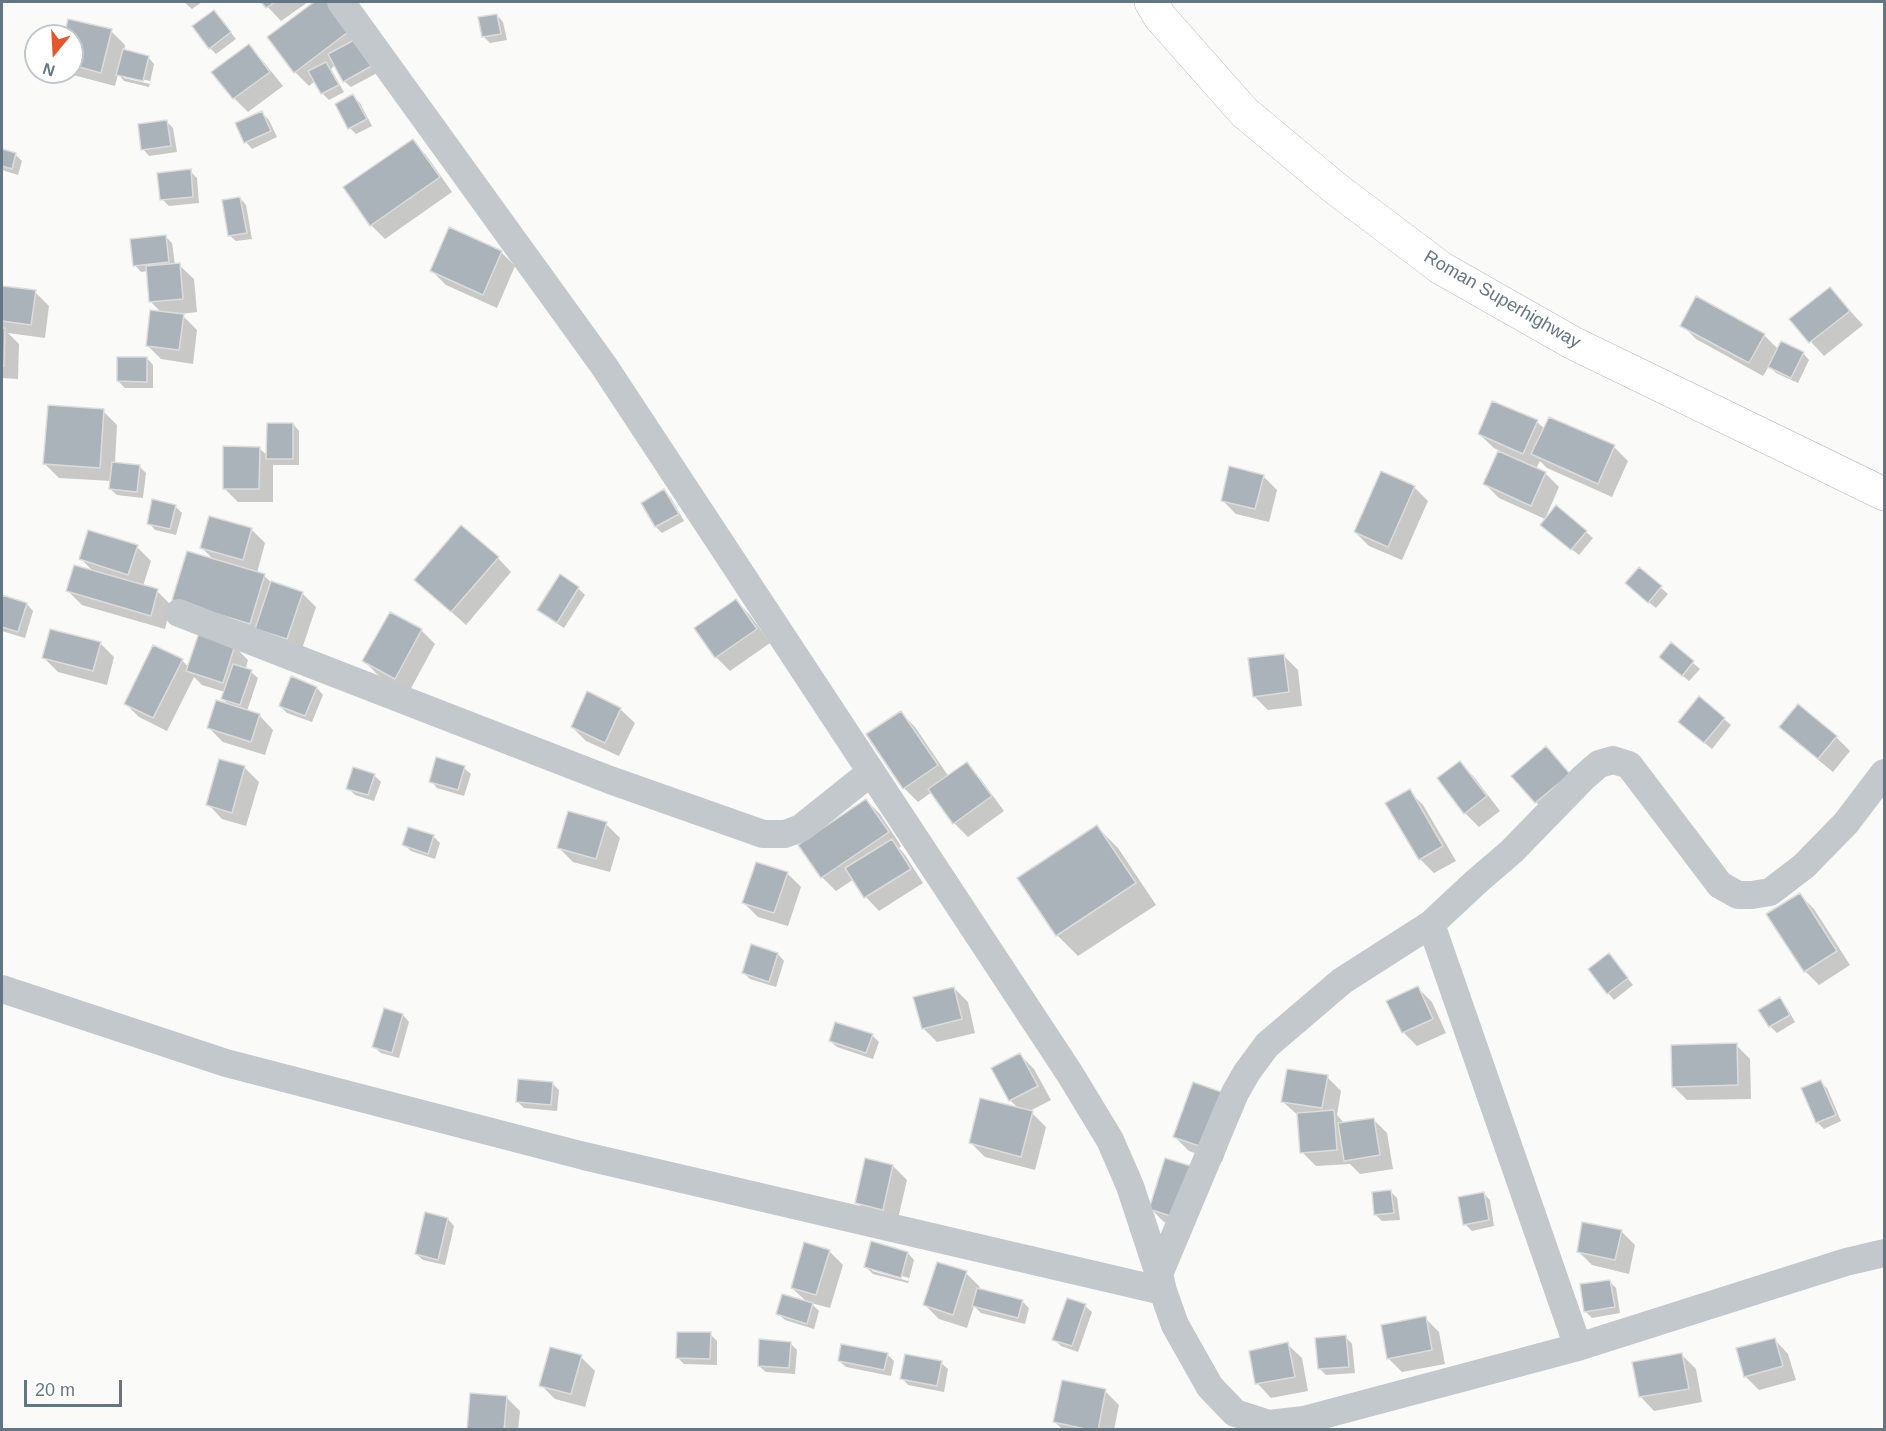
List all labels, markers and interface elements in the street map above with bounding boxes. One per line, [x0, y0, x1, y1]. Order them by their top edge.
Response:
north arrow [24, 24, 84, 84]
text: N [41, 60, 57, 80]
street label: Roman Superhighway [1420, 246, 1584, 354]
scale bar [27, 1368, 124, 1406]
text: 20 m [35, 1380, 75, 1400]

